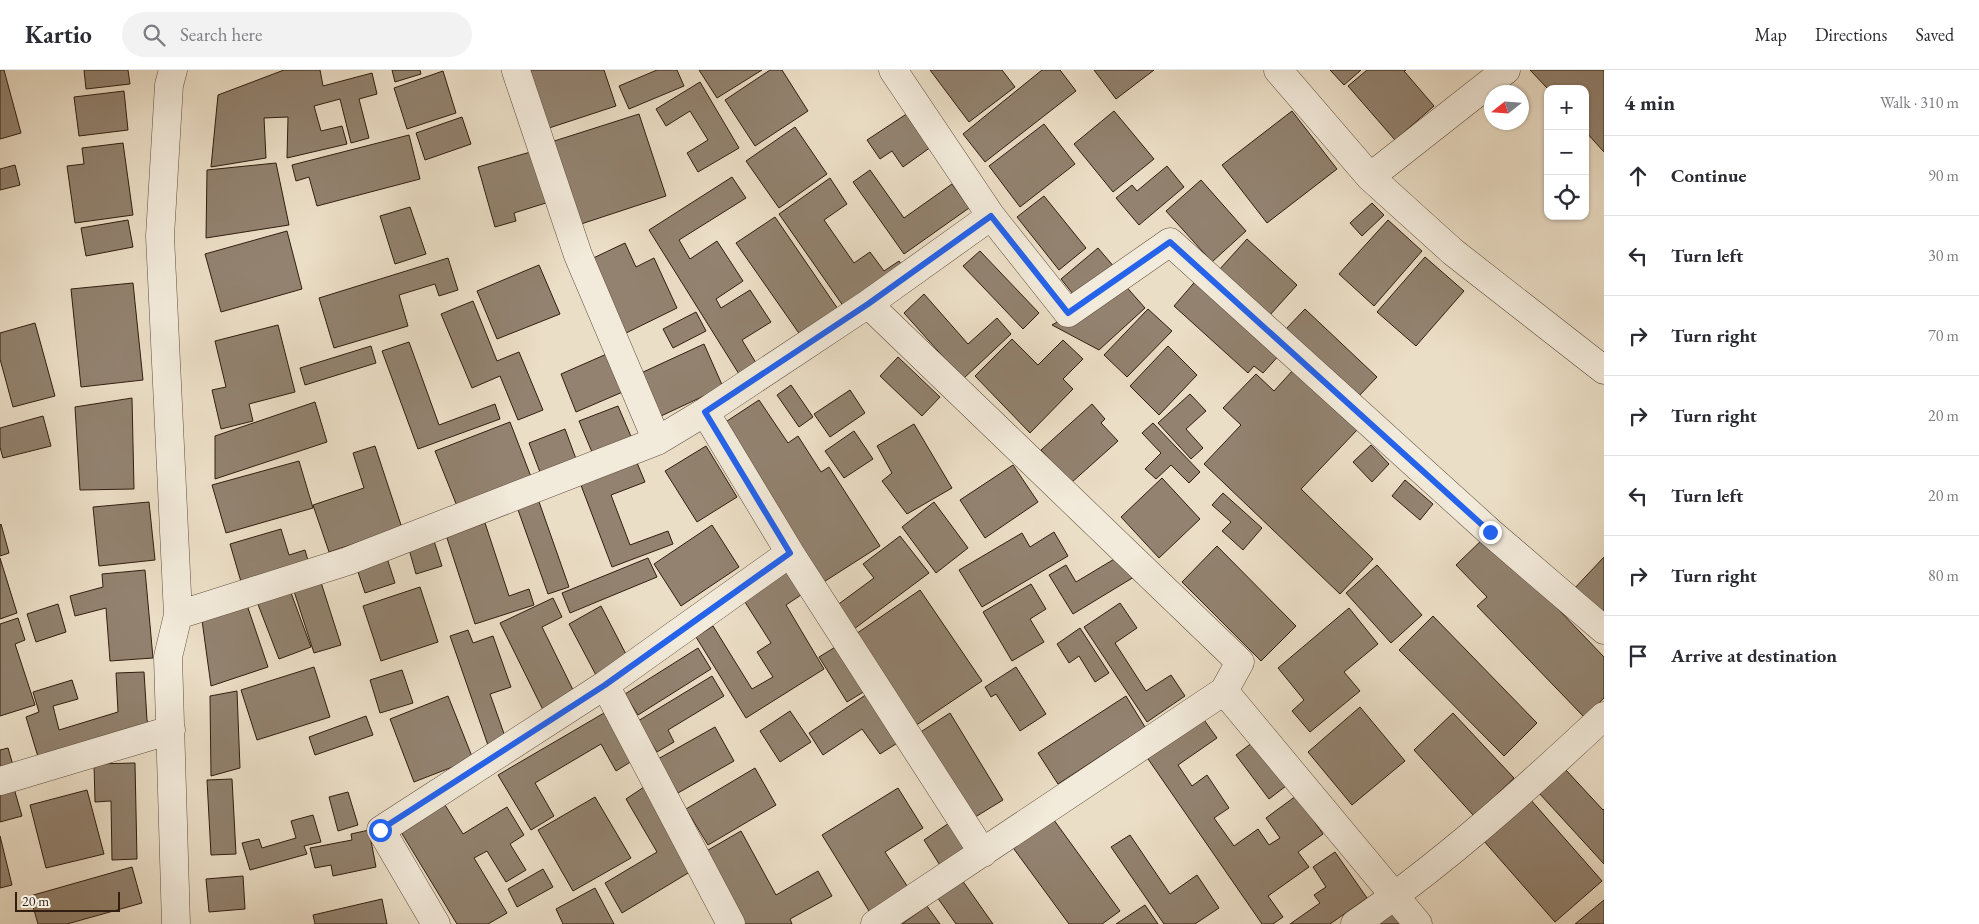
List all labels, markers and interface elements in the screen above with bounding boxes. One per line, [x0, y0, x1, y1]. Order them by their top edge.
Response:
search box [122, 12, 472, 57]
text: Kartio [25, 19, 92, 50]
icon: search [140, 21, 168, 49]
text: Search here [180, 22, 262, 47]
text: Map [1755, 23, 1787, 46]
text: Directions [1815, 23, 1887, 46]
text: Saved [1915, 23, 1954, 46]
north arrow [1484, 85, 1529, 130]
map controls [1544, 85, 1589, 220]
button: + [1544, 85, 1589, 130]
text: 4 min [1624, 89, 1675, 116]
text: Walk · 310 m [1880, 92, 1959, 113]
button: − [1544, 130, 1589, 175]
icon: ahead [1624, 162, 1652, 190]
text: Continue [1671, 163, 1746, 188]
text: 90 m [1928, 165, 1959, 186]
button: locate [1544, 175, 1589, 220]
icon: left [1624, 242, 1652, 270]
text: Turn left [1671, 243, 1743, 268]
text: 30 m [1928, 245, 1959, 266]
icon: right [1624, 322, 1652, 350]
text: Turn right [1671, 323, 1757, 348]
text: 70 m [1928, 325, 1959, 346]
icon: right [1624, 402, 1652, 430]
text: Turn right [1671, 403, 1757, 428]
text: 20 m [1928, 405, 1959, 426]
icon: left [1624, 482, 1652, 510]
text: Turn left [1671, 483, 1743, 508]
text: 20 m [1928, 485, 1959, 506]
route end [1479, 521, 1502, 544]
icon: right [1624, 562, 1652, 590]
text: Turn right [1671, 563, 1757, 588]
text: 80 m [1928, 565, 1959, 586]
icon: arrive [1624, 642, 1652, 670]
text: Arrive at destination [1671, 643, 1837, 668]
route start [369, 819, 392, 842]
scale bar [15, 889, 120, 912]
text: 20 m [22, 892, 49, 910]

